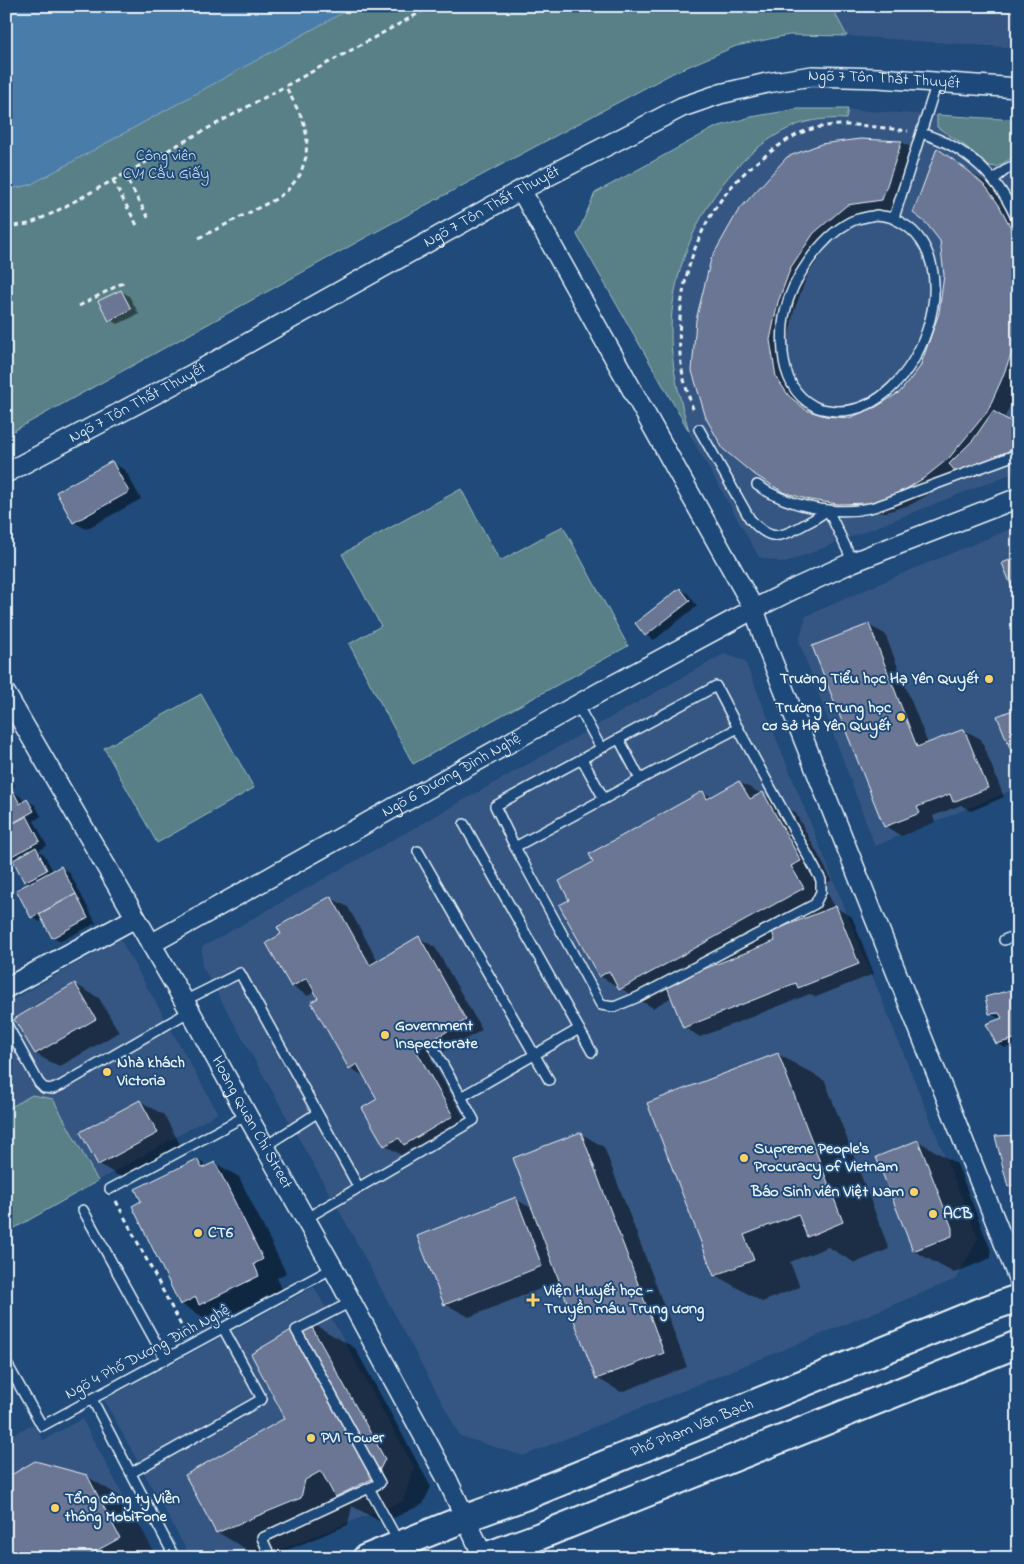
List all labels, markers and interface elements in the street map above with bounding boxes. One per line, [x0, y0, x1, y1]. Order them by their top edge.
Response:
street label: Ngõ 7 Tôn Thất Thuyết [808, 64, 962, 96]
park label: Công viên CV1 Cầu Giấy [123, 144, 209, 186]
street label: Ngõ 7 Tôn Thất Thuyết [419, 160, 565, 254]
street label: Ngõ 7 Tôn Thất Thuyết [65, 356, 211, 450]
place label: Trường Tiểu học Hạ Yên Quyết [780, 667, 980, 692]
marker: Trường Tiểu học Hạ Yên Quyết [983, 673, 995, 685]
place label: Trường Trung học cơ sở Hạ Yên Quyết [762, 696, 892, 739]
marker: Trường Trung học cơ sở Hạ Yên Quyết [895, 711, 907, 723]
street label: Ngõ 6 Dương Đình Nghệ [377, 726, 526, 824]
place label: Government Inspectorate [395, 1014, 478, 1056]
marker: Government Inspectorate [379, 1029, 391, 1041]
place label: Nhà khách Victoria [116, 1051, 185, 1093]
street label: Hoang Quan Chi Street [205, 1052, 299, 1194]
marker: Nhà khách Victoria [101, 1066, 113, 1078]
place label: Supreme People's Procuracy of Vietnam [754, 1137, 898, 1180]
marker: Supreme People's Procuracy of Vietnam [738, 1152, 750, 1164]
place label: Báo Sinh viên Việt Nam [750, 1180, 905, 1204]
marker: Báo Sinh viên Việt Nam [908, 1186, 920, 1198]
place label: ACB [943, 1202, 973, 1226]
marker: ACB [927, 1208, 939, 1220]
place label: CT6 [208, 1221, 234, 1245]
marker: CT6 [192, 1227, 204, 1239]
place label: Viện Huyết học - Truyền máu Trung ương [543, 1279, 704, 1322]
marker: Viện Huyết học - Truyền máu Trung ương [526, 1293, 540, 1307]
street label: Ngõ 4 Phố Dương Đình Nghệ [61, 1298, 235, 1406]
street label: Phố Phạm Văn Bạch [627, 1393, 757, 1464]
place label: PVI Tower [321, 1426, 385, 1450]
marker: PVI Tower [305, 1432, 317, 1444]
place label: Tổng công ty Viễn thông MobiFone [64, 1487, 180, 1530]
marker: Tổng công ty Viễn thông MobiFone [49, 1502, 61, 1514]

